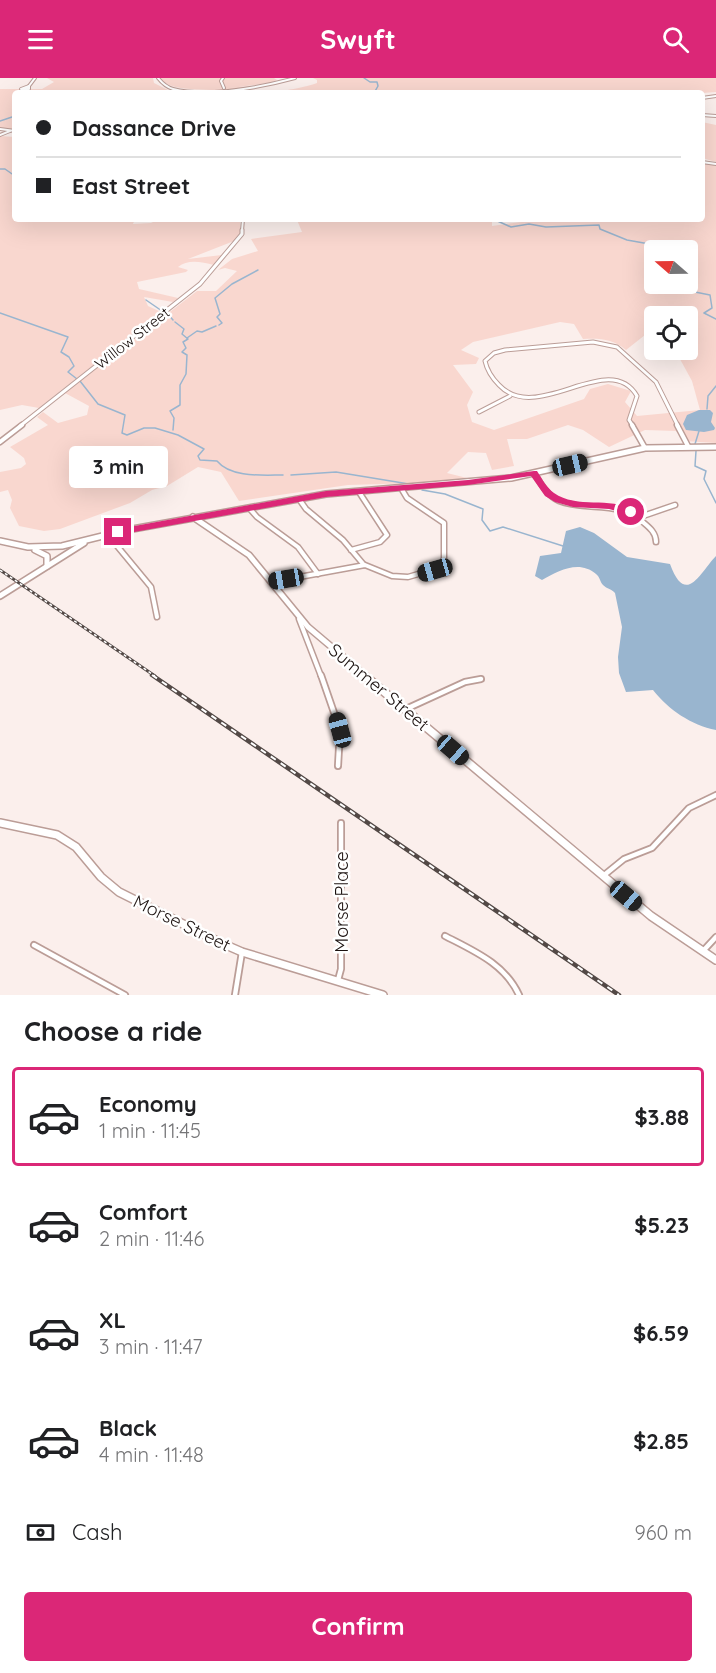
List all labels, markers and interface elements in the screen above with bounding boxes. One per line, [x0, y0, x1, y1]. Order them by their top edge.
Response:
text: Swyft [320, 22, 396, 56]
icon: menu [24, 23, 57, 56]
icon: search [659, 23, 692, 56]
text: Dassance Drive [72, 114, 236, 142]
text: East Street [72, 172, 190, 200]
north arrow [644, 240, 698, 294]
map controls [644, 240, 698, 360]
street label: Willow Street [91, 303, 173, 373]
button: locate [644, 306, 698, 360]
callout: 3 min [68, 445, 168, 487]
car [550, 452, 590, 478]
text: 3 min [93, 454, 144, 479]
route start [617, 498, 644, 525]
route end [104, 518, 131, 545]
car [415, 556, 455, 584]
car [267, 567, 305, 591]
street label: Summer Street [324, 638, 434, 736]
car [327, 710, 353, 750]
car [434, 731, 472, 769]
street label: Morse Place [330, 851, 353, 953]
car [606, 878, 646, 914]
street label: Morse Street [130, 890, 234, 956]
text: Choose a ride [24, 1014, 202, 1048]
icon: car [27, 1090, 81, 1144]
text: Economy [99, 1090, 197, 1118]
text: $3.88 [634, 1103, 689, 1131]
text: 1 min · 11:45 [99, 1118, 201, 1143]
icon: car [27, 1198, 81, 1252]
text: Comfort [99, 1198, 188, 1226]
text: $5.23 [634, 1211, 689, 1239]
text: 2 min · 11:46 [99, 1226, 204, 1251]
icon: car [27, 1306, 81, 1360]
text: XL [99, 1306, 126, 1334]
text: $6.59 [633, 1319, 689, 1347]
text: 3 min · 11:47 [99, 1334, 203, 1359]
icon: car [27, 1414, 81, 1468]
text: Black [99, 1414, 157, 1442]
text: $2.85 [633, 1427, 689, 1455]
text: 4 min · 11:48 [99, 1442, 204, 1467]
icon: cash [24, 1516, 57, 1549]
text: Cash [72, 1518, 123, 1546]
text: 960 m [634, 1520, 692, 1545]
button: Confirm [24, 1592, 692, 1661]

